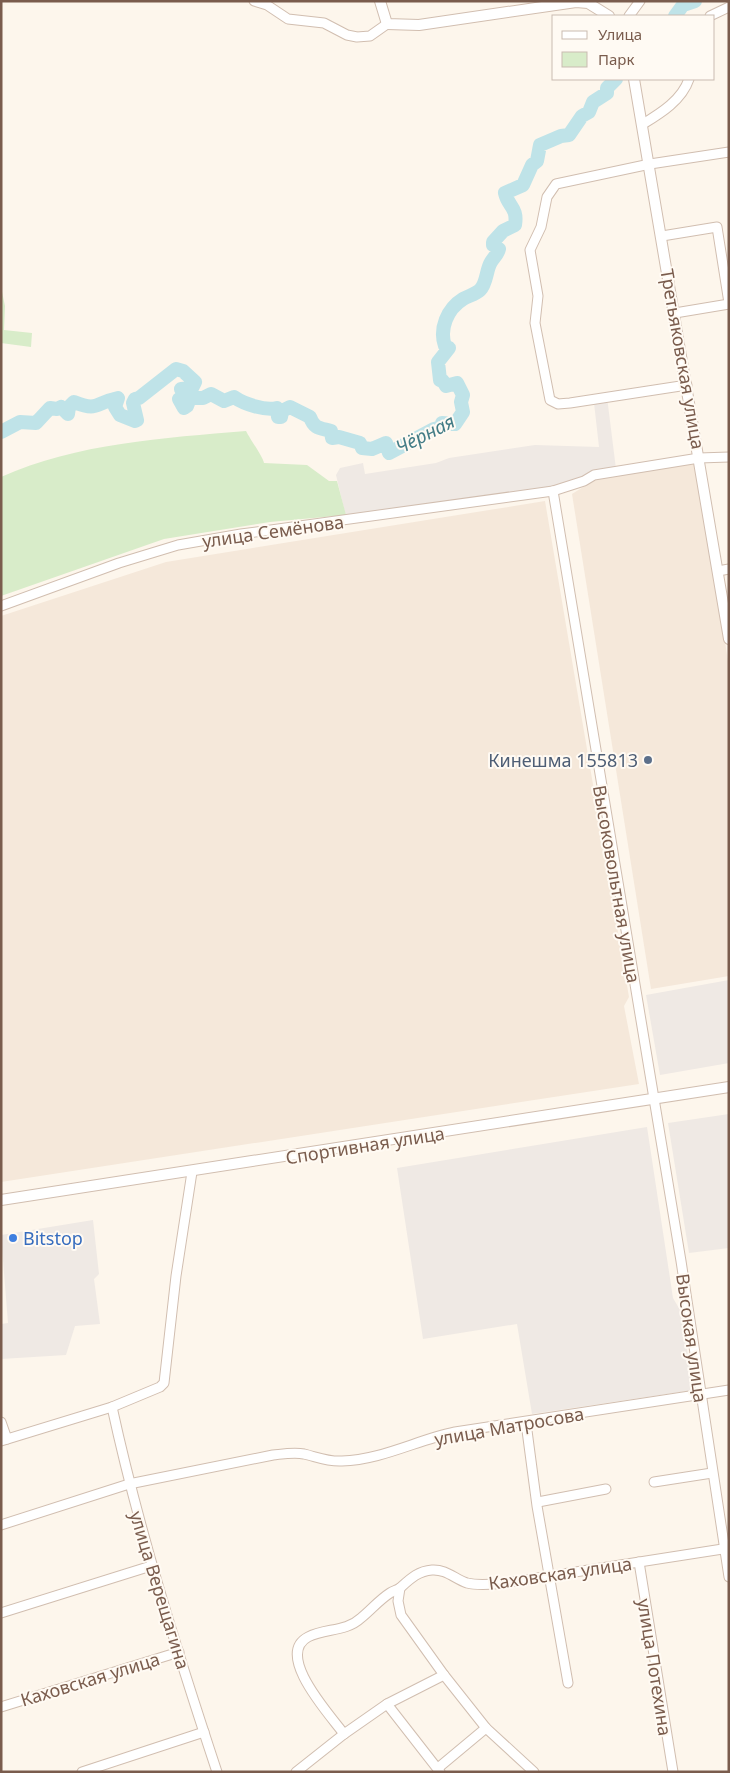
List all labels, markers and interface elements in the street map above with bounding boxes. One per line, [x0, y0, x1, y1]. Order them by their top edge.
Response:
legend [552, 15, 715, 80]
text: Улица [598, 24, 642, 44]
text: Парк [598, 49, 634, 69]
street label: Третьяковская улица [655, 267, 711, 451]
water label: Чёрная [391, 408, 459, 460]
street label: улица Семёнова [201, 509, 345, 553]
place label: Кинешма 155813 [488, 748, 638, 772]
marker: Кинешма 155813 [642, 754, 654, 766]
street label: Высоковольтная улица [588, 783, 646, 985]
street label: Спортивная улица [284, 1121, 446, 1169]
place label: Bitstop [23, 1226, 83, 1250]
marker: Bitstop [7, 1232, 19, 1244]
street label: Высокая улица [671, 1272, 713, 1404]
street label: улица Матросова [432, 1401, 586, 1451]
street label: улица Верещагина [124, 1508, 196, 1672]
street label: Каховская улица [487, 1551, 633, 1595]
street label: улица Потехина [632, 1597, 678, 1737]
street label: Каховская улица [17, 1646, 163, 1712]

